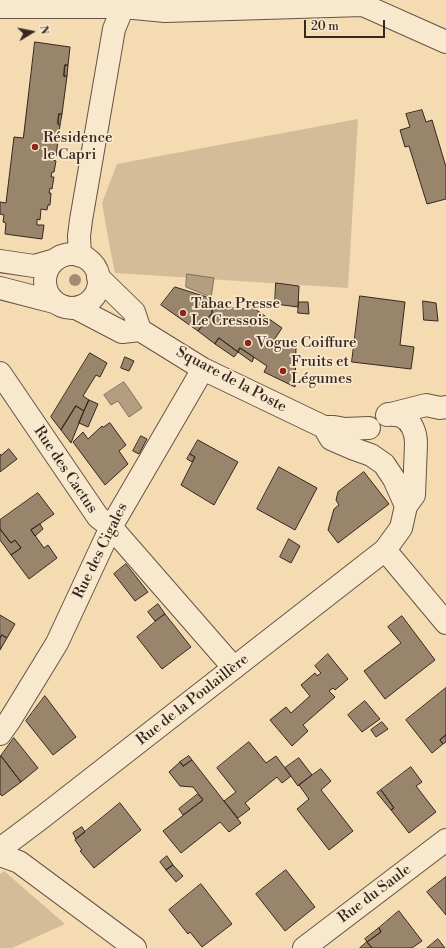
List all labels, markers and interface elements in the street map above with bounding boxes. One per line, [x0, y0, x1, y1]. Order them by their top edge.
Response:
north arrow [12, 12, 52, 52]
scale bar [306, 12, 387, 38]
text: 20 m [311, 19, 339, 34]
text: N [36, 24, 51, 35]
place label: Résidence le Capri [43, 129, 113, 164]
marker: Résidence le Capri [30, 142, 40, 152]
place label: Tabac Presse Le Cressois [191, 295, 280, 330]
marker: Tabac Presse Le Cressois [178, 308, 188, 318]
place label: Vogue Coiffure [256, 334, 357, 352]
marker: Vogue Coiffure [243, 338, 253, 348]
street label: Square de la Poste [173, 343, 289, 417]
place label: Fruits et Légumes [291, 353, 352, 388]
marker: Fruits et Légumes [278, 366, 288, 376]
street label: Rue des Cactus [29, 423, 101, 517]
street label: Rue des Cigales [70, 500, 132, 602]
street label: Rue de la Poulaillère [133, 651, 253, 749]
street label: Rue du Saule [335, 861, 415, 927]

